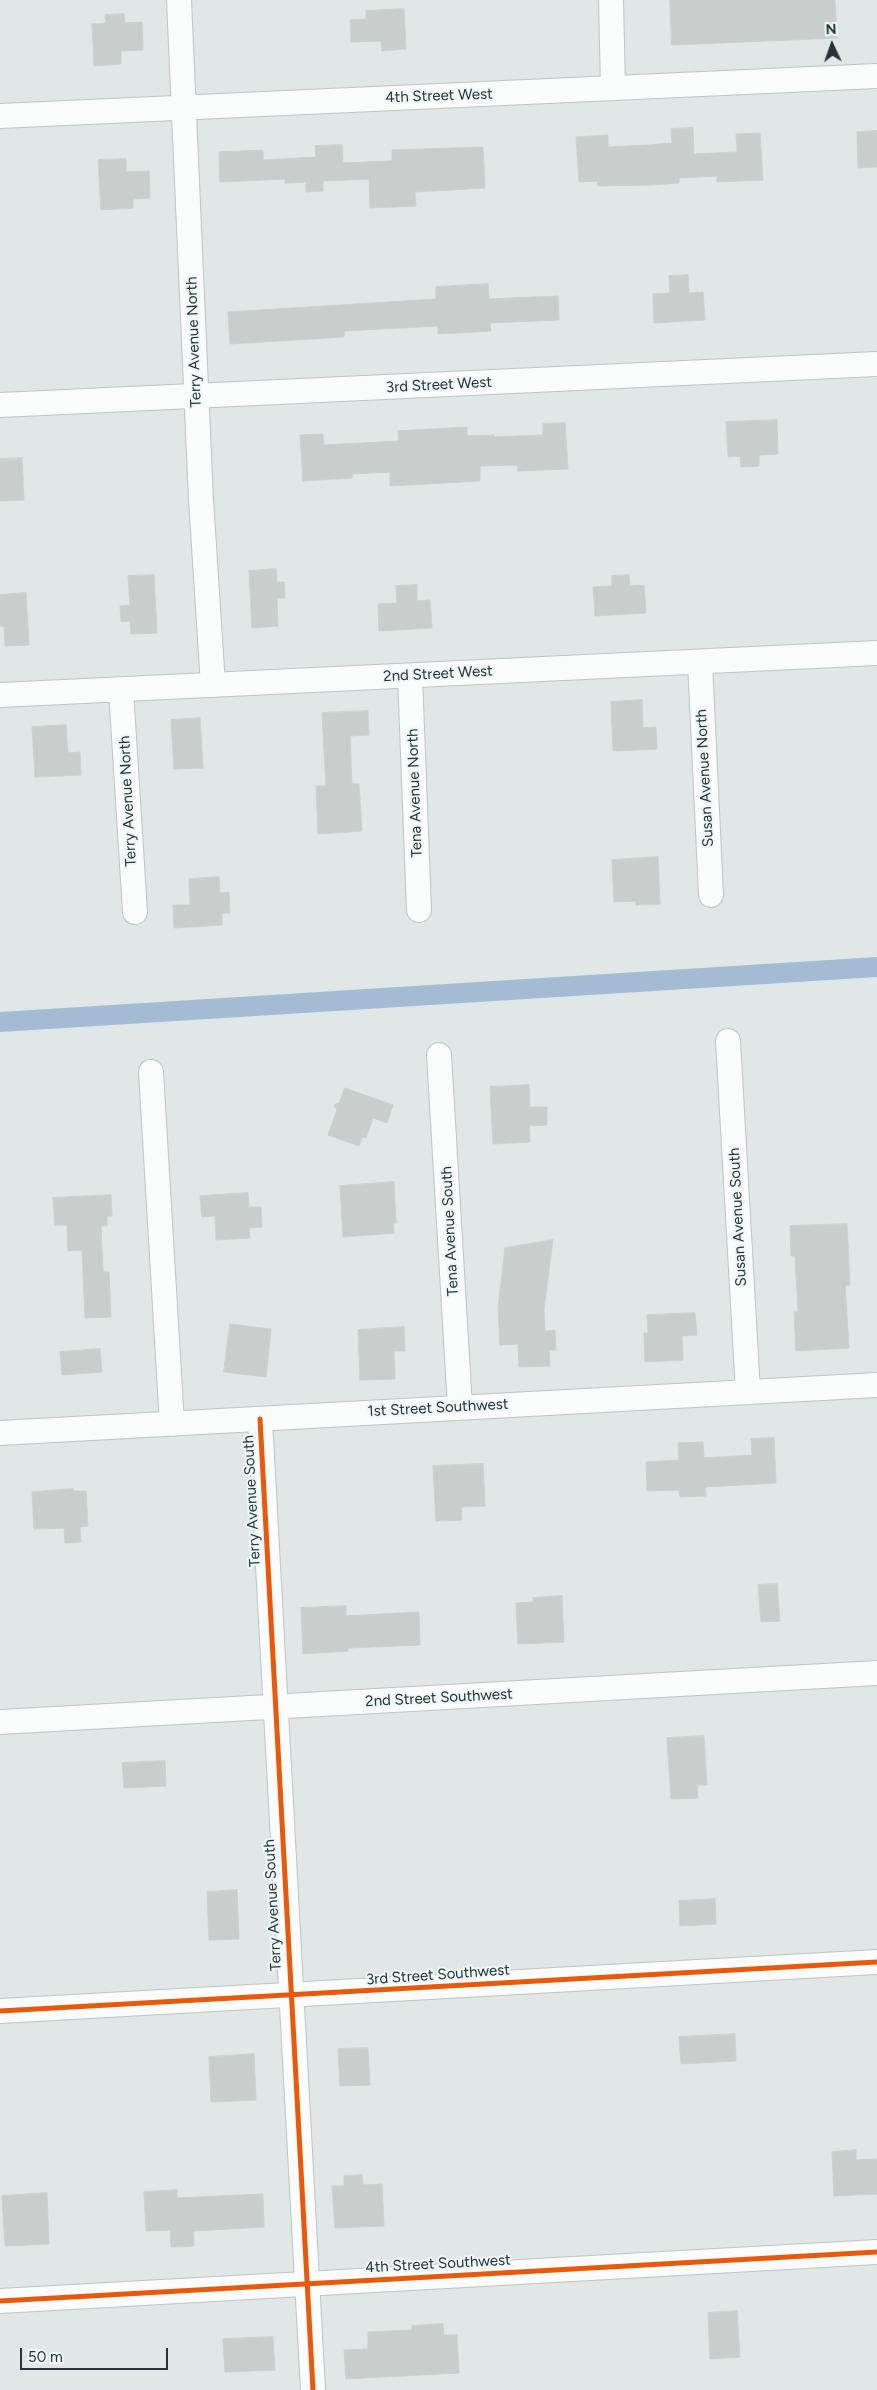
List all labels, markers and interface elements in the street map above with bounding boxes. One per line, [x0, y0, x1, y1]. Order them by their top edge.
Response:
north arrow [807, 20, 857, 70]
text: N [825, 21, 837, 38]
street label: 4th Street West [385, 85, 493, 107]
street label: Terry Avenue North [183, 276, 205, 408]
street label: 3rd Street West [386, 373, 492, 397]
street label: 2nd Street West [383, 662, 493, 686]
street label: Susan Avenue North [692, 709, 718, 847]
street label: Tena Avenue North [404, 728, 426, 858]
street label: Terry Avenue North [116, 735, 140, 867]
street label: Susan Avenue South [725, 1147, 751, 1287]
street label: Tena Avenue South [438, 1166, 462, 1296]
street label: 1st Street Southwest [367, 1395, 509, 1421]
street label: Terry Avenue South [240, 1435, 264, 1567]
street label: 2nd Street Southwest [365, 1685, 513, 1711]
street label: Terry Avenue South [261, 1839, 285, 1971]
street label: 3rd Street Southwest [366, 1961, 510, 1989]
street label: 4th Street Southwest [365, 2251, 511, 2277]
scale bar [22, 2338, 170, 2370]
text: 50 m [28, 2348, 63, 2366]

